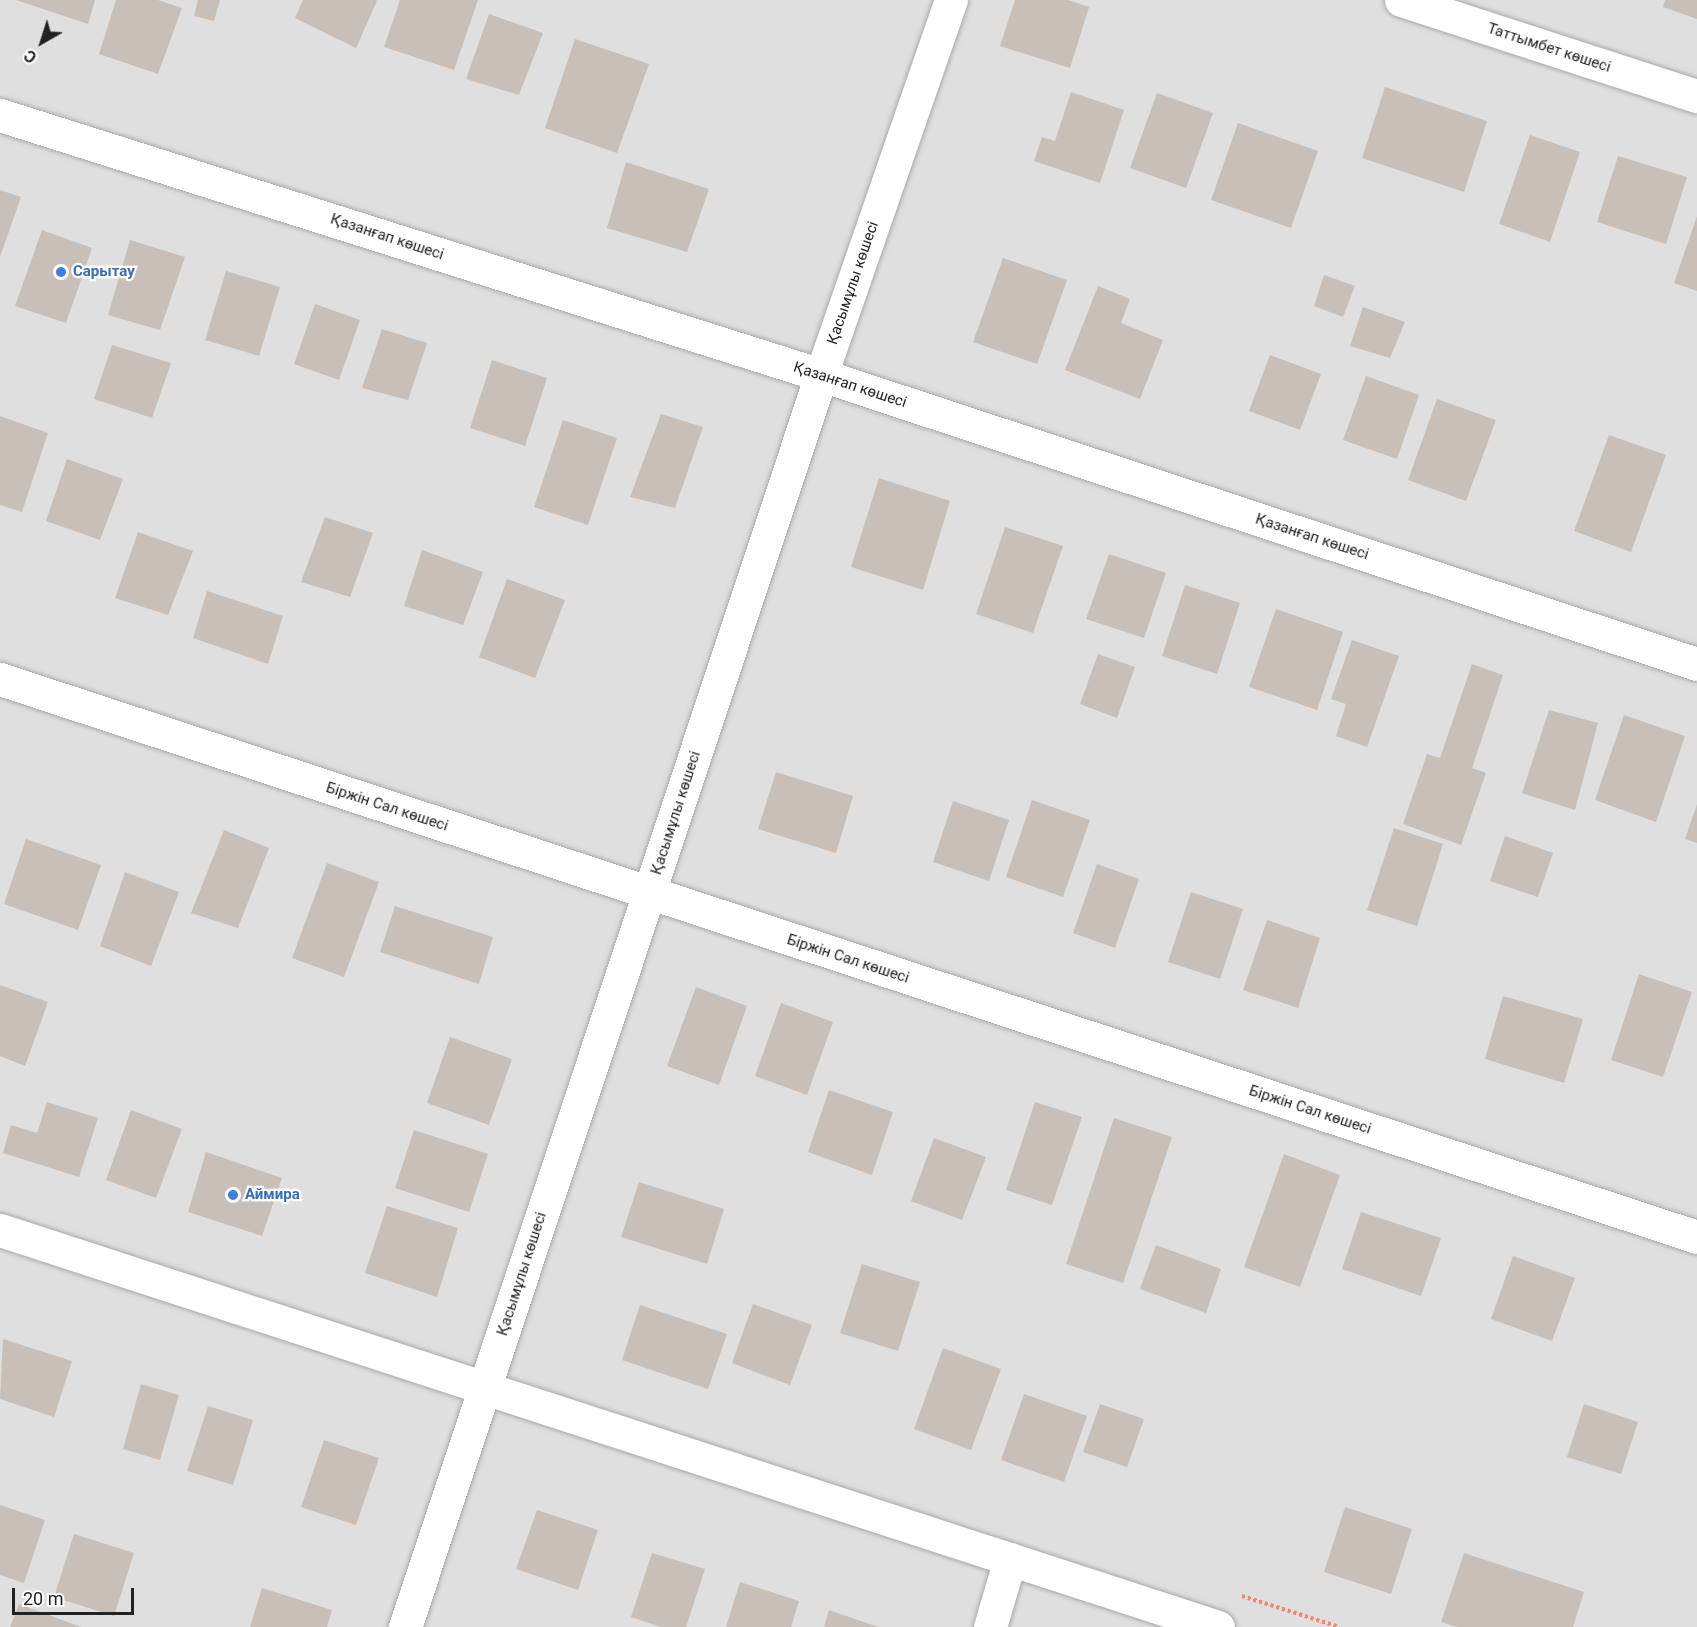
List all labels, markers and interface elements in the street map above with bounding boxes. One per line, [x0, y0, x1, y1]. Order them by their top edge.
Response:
north arrow [12, 12, 72, 72]
street label: Таттымбет көшесі [1485, 20, 1613, 76]
text: С [20, 46, 40, 67]
street label: Қазанғап көшесі [328, 210, 446, 264]
street label: Қасымұлы көшесі [823, 219, 883, 347]
place label: Сарытау [73, 263, 135, 281]
marker: Сарытау [54, 265, 68, 279]
street label: Қазанғап көшесі [791, 358, 909, 412]
street label: Қазанғап көшесі [1253, 510, 1371, 564]
street label: Қасымұлы көшесі [648, 749, 704, 877]
street label: Біржін Сал көшесі [324, 779, 450, 835]
street label: Біржін Сал көшесі [785, 931, 911, 987]
street label: Біржін Сал көшесі [1247, 1082, 1373, 1138]
place label: Аймира [245, 1186, 300, 1204]
marker: Аймира [226, 1188, 240, 1202]
street label: Қасымұлы көшесі [494, 1210, 550, 1338]
scale bar [15, 1576, 136, 1614]
text: 20 m [23, 1588, 63, 1609]

